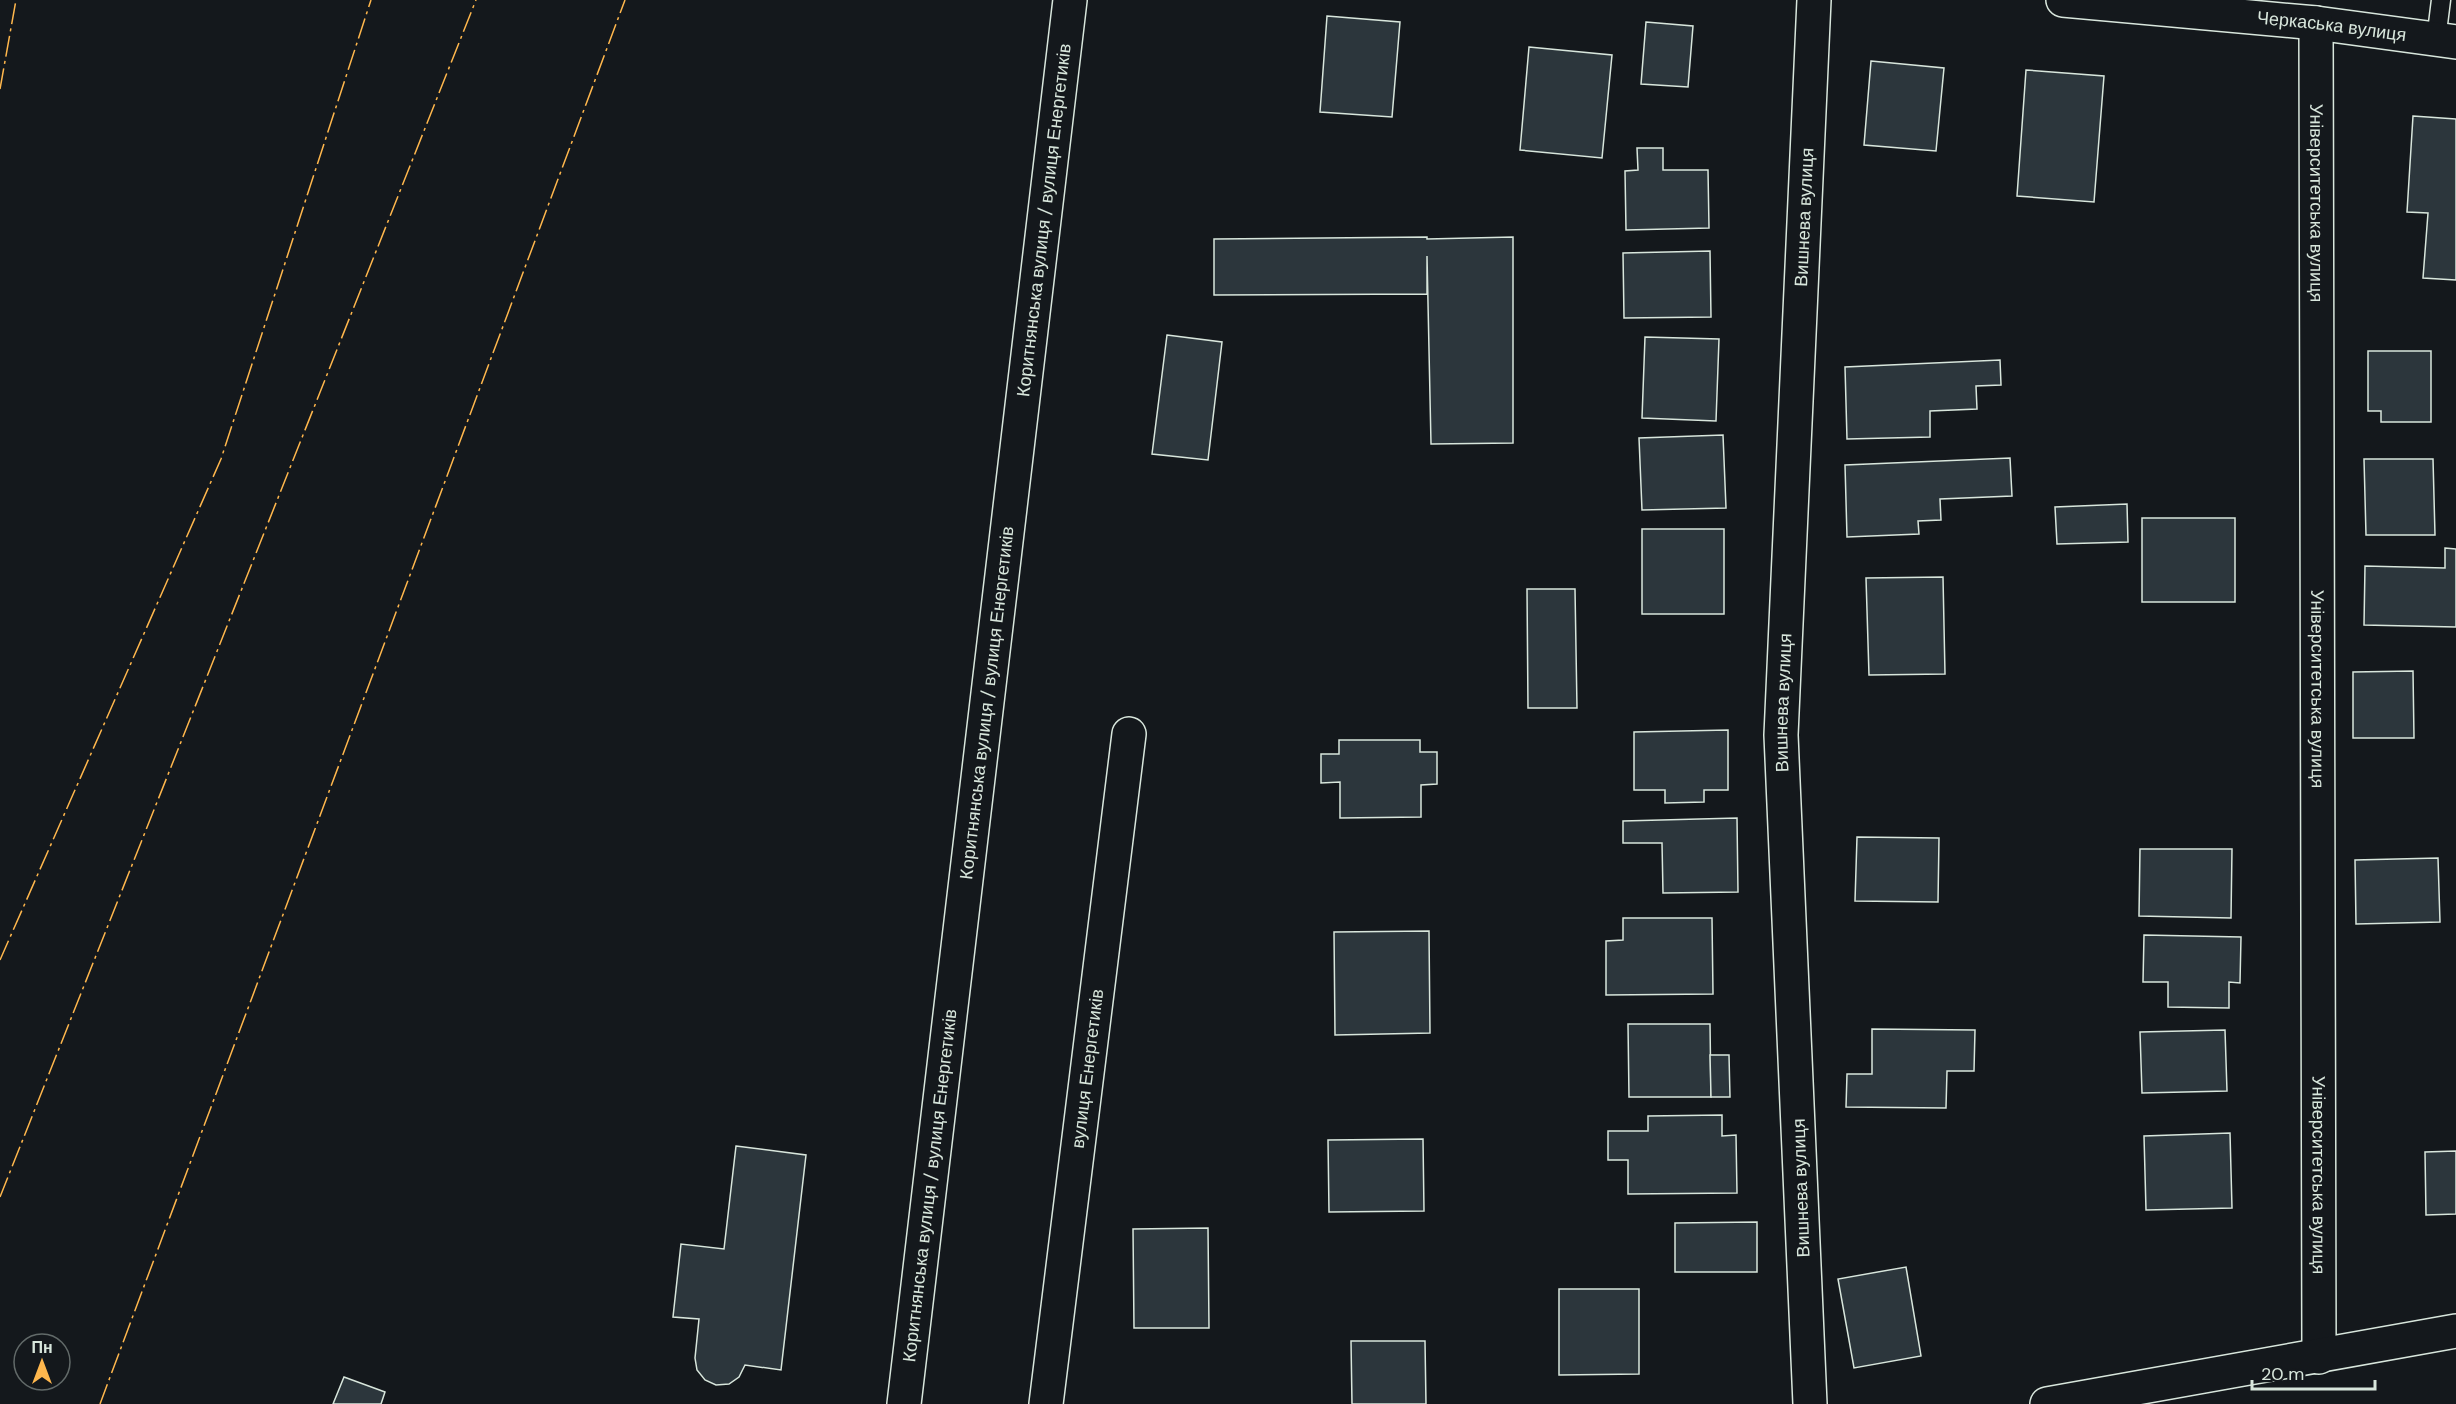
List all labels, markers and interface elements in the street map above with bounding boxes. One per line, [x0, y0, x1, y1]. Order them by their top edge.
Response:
street label: Черкаська вулиця [2256, 6, 2408, 47]
street label: Коритнянська вулиця / вулиця Енергетиків [1011, 42, 1077, 398]
street label: Університетська вулиця [2304, 104, 2329, 302]
street label: Вишнева вулиця [1789, 147, 1819, 287]
street label: Коритнянська вулиця / вулиця Енергетиків [954, 525, 1020, 881]
street label: Університетська вулиця [2305, 590, 2330, 788]
street label: Вишнева вулиця [1769, 633, 1798, 773]
street label: вулиця Енергетиків [1066, 987, 1109, 1150]
street label: Коритнянська вулиця / вулиця Енергетиків [897, 1008, 963, 1364]
street label: Університетська вулиця [2306, 1076, 2331, 1274]
street label: Вишнева вулиця [1787, 1118, 1815, 1258]
north arrow [12, 1332, 72, 1392]
text: Пн [31, 1337, 53, 1358]
scale bar [2252, 1353, 2375, 1391]
text: 20 m [2261, 1362, 2304, 1386]

